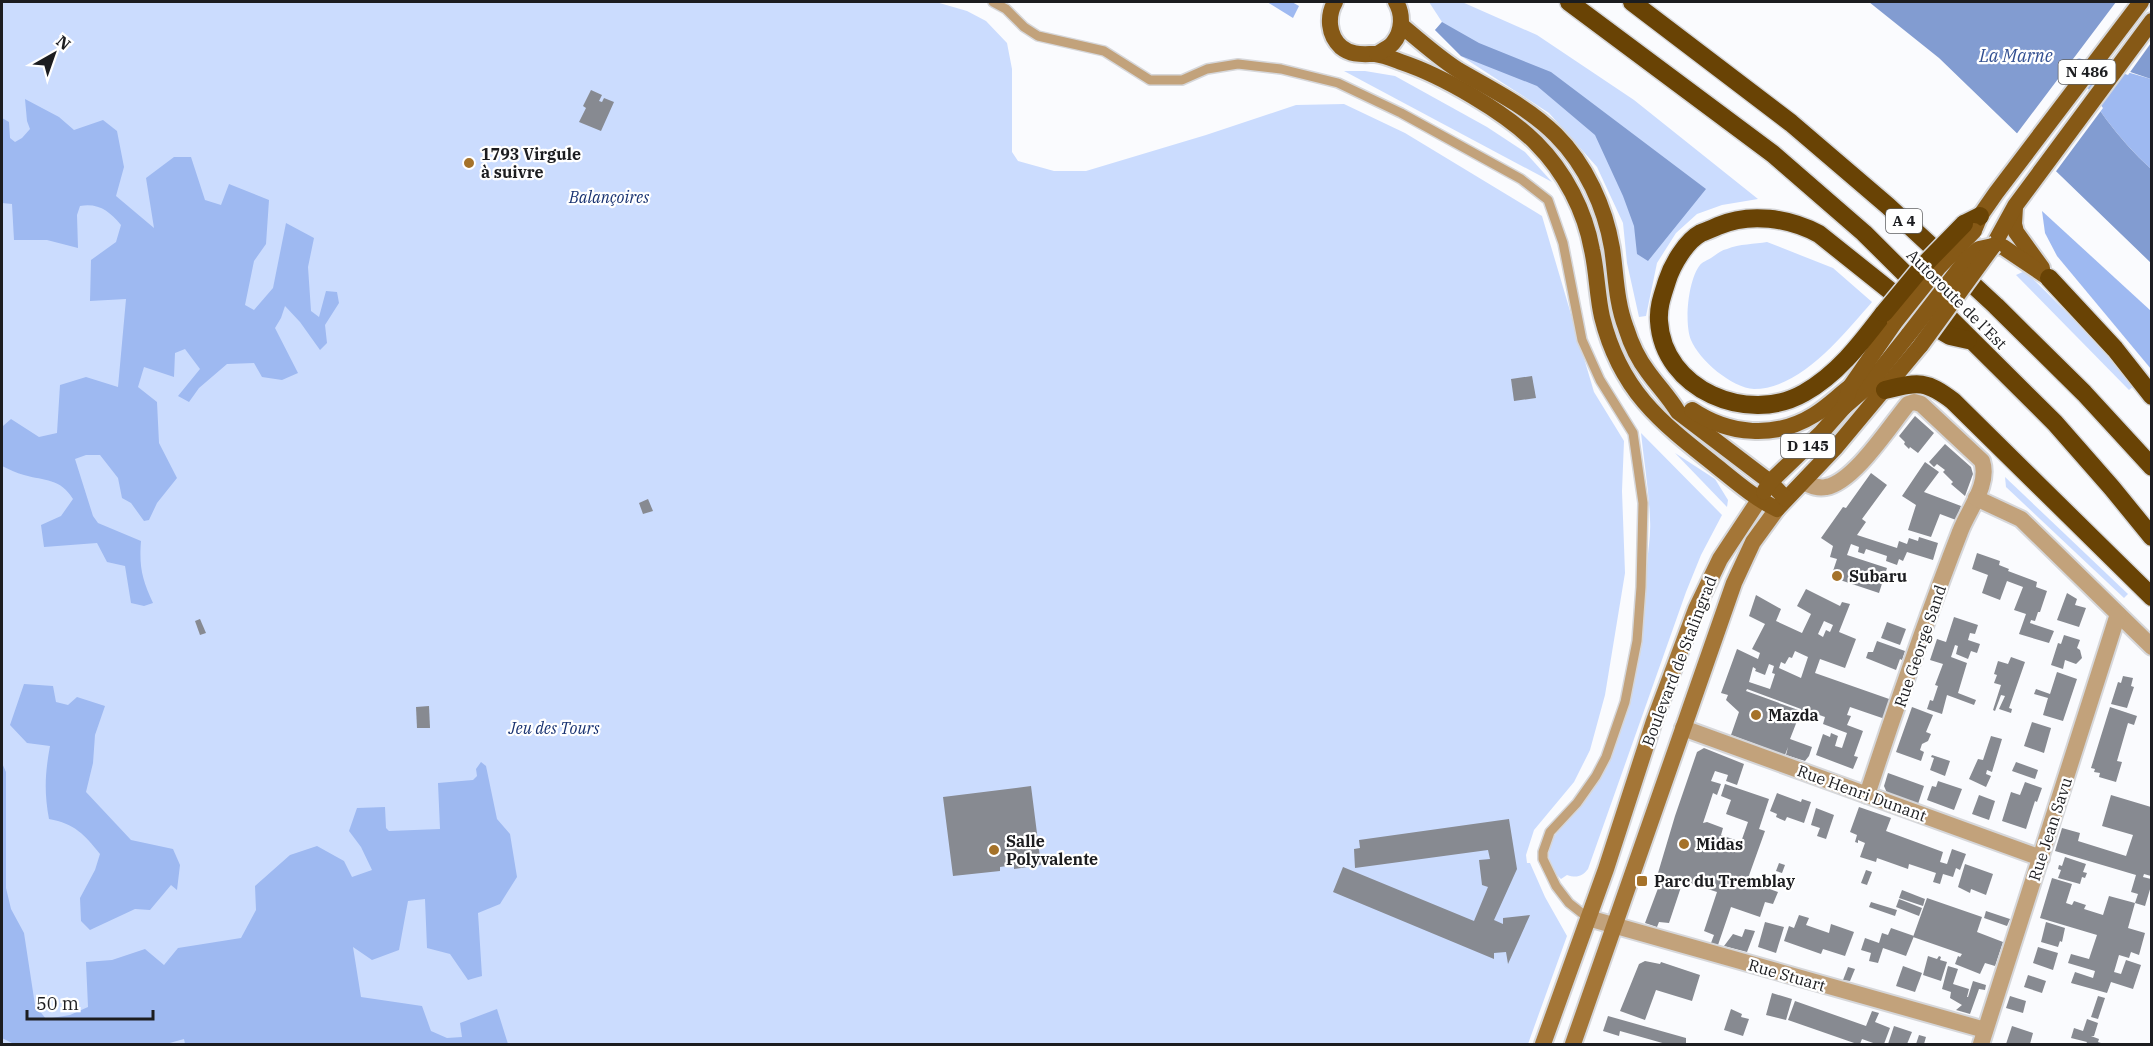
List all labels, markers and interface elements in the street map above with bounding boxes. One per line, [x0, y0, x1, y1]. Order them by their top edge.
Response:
north arrow [24, 24, 84, 84]
text: N [52, 31, 75, 54]
water label: La Marne [1978, 44, 2053, 67]
road number: N 486 [2058, 60, 2116, 84]
place label: 1793 Virgule à suivre [481, 144, 581, 182]
marker: 1793 Virgule à suivre [462, 156, 476, 170]
park label: Balançoires [568, 187, 649, 207]
road number: A 4 [1886, 209, 1922, 233]
street label: Autoroute de l’Est [1903, 245, 2012, 354]
road number: D 145 [1781, 434, 1835, 458]
place label: Subaru [1849, 566, 1907, 586]
marker: Subaru [1830, 569, 1844, 583]
street label: Boulevard de Stalingrad [1637, 573, 1721, 749]
street label: Rue George Sand [1890, 582, 1950, 710]
place label: Mazda [1768, 705, 1819, 725]
marker: Mazda [1749, 708, 1763, 722]
park label: Jeu des Tours [508, 718, 599, 738]
street label: Rue Henri Dunant [1795, 760, 1930, 826]
street label: Rue Jean Savu [2024, 775, 2076, 883]
place label: Salle Polyvalente [1006, 831, 1098, 869]
place label: Midas [1696, 834, 1743, 854]
marker: Midas [1677, 837, 1691, 851]
marker: Salle Polyvalente [987, 843, 1001, 857]
place label: Parc du Tremblay [1654, 871, 1796, 891]
marker: Parc du Tremblay [1635, 874, 1649, 888]
street label: Rue Stuart [1746, 954, 1828, 996]
scale bar [27, 983, 153, 1021]
text: 50 m [36, 992, 79, 1015]

